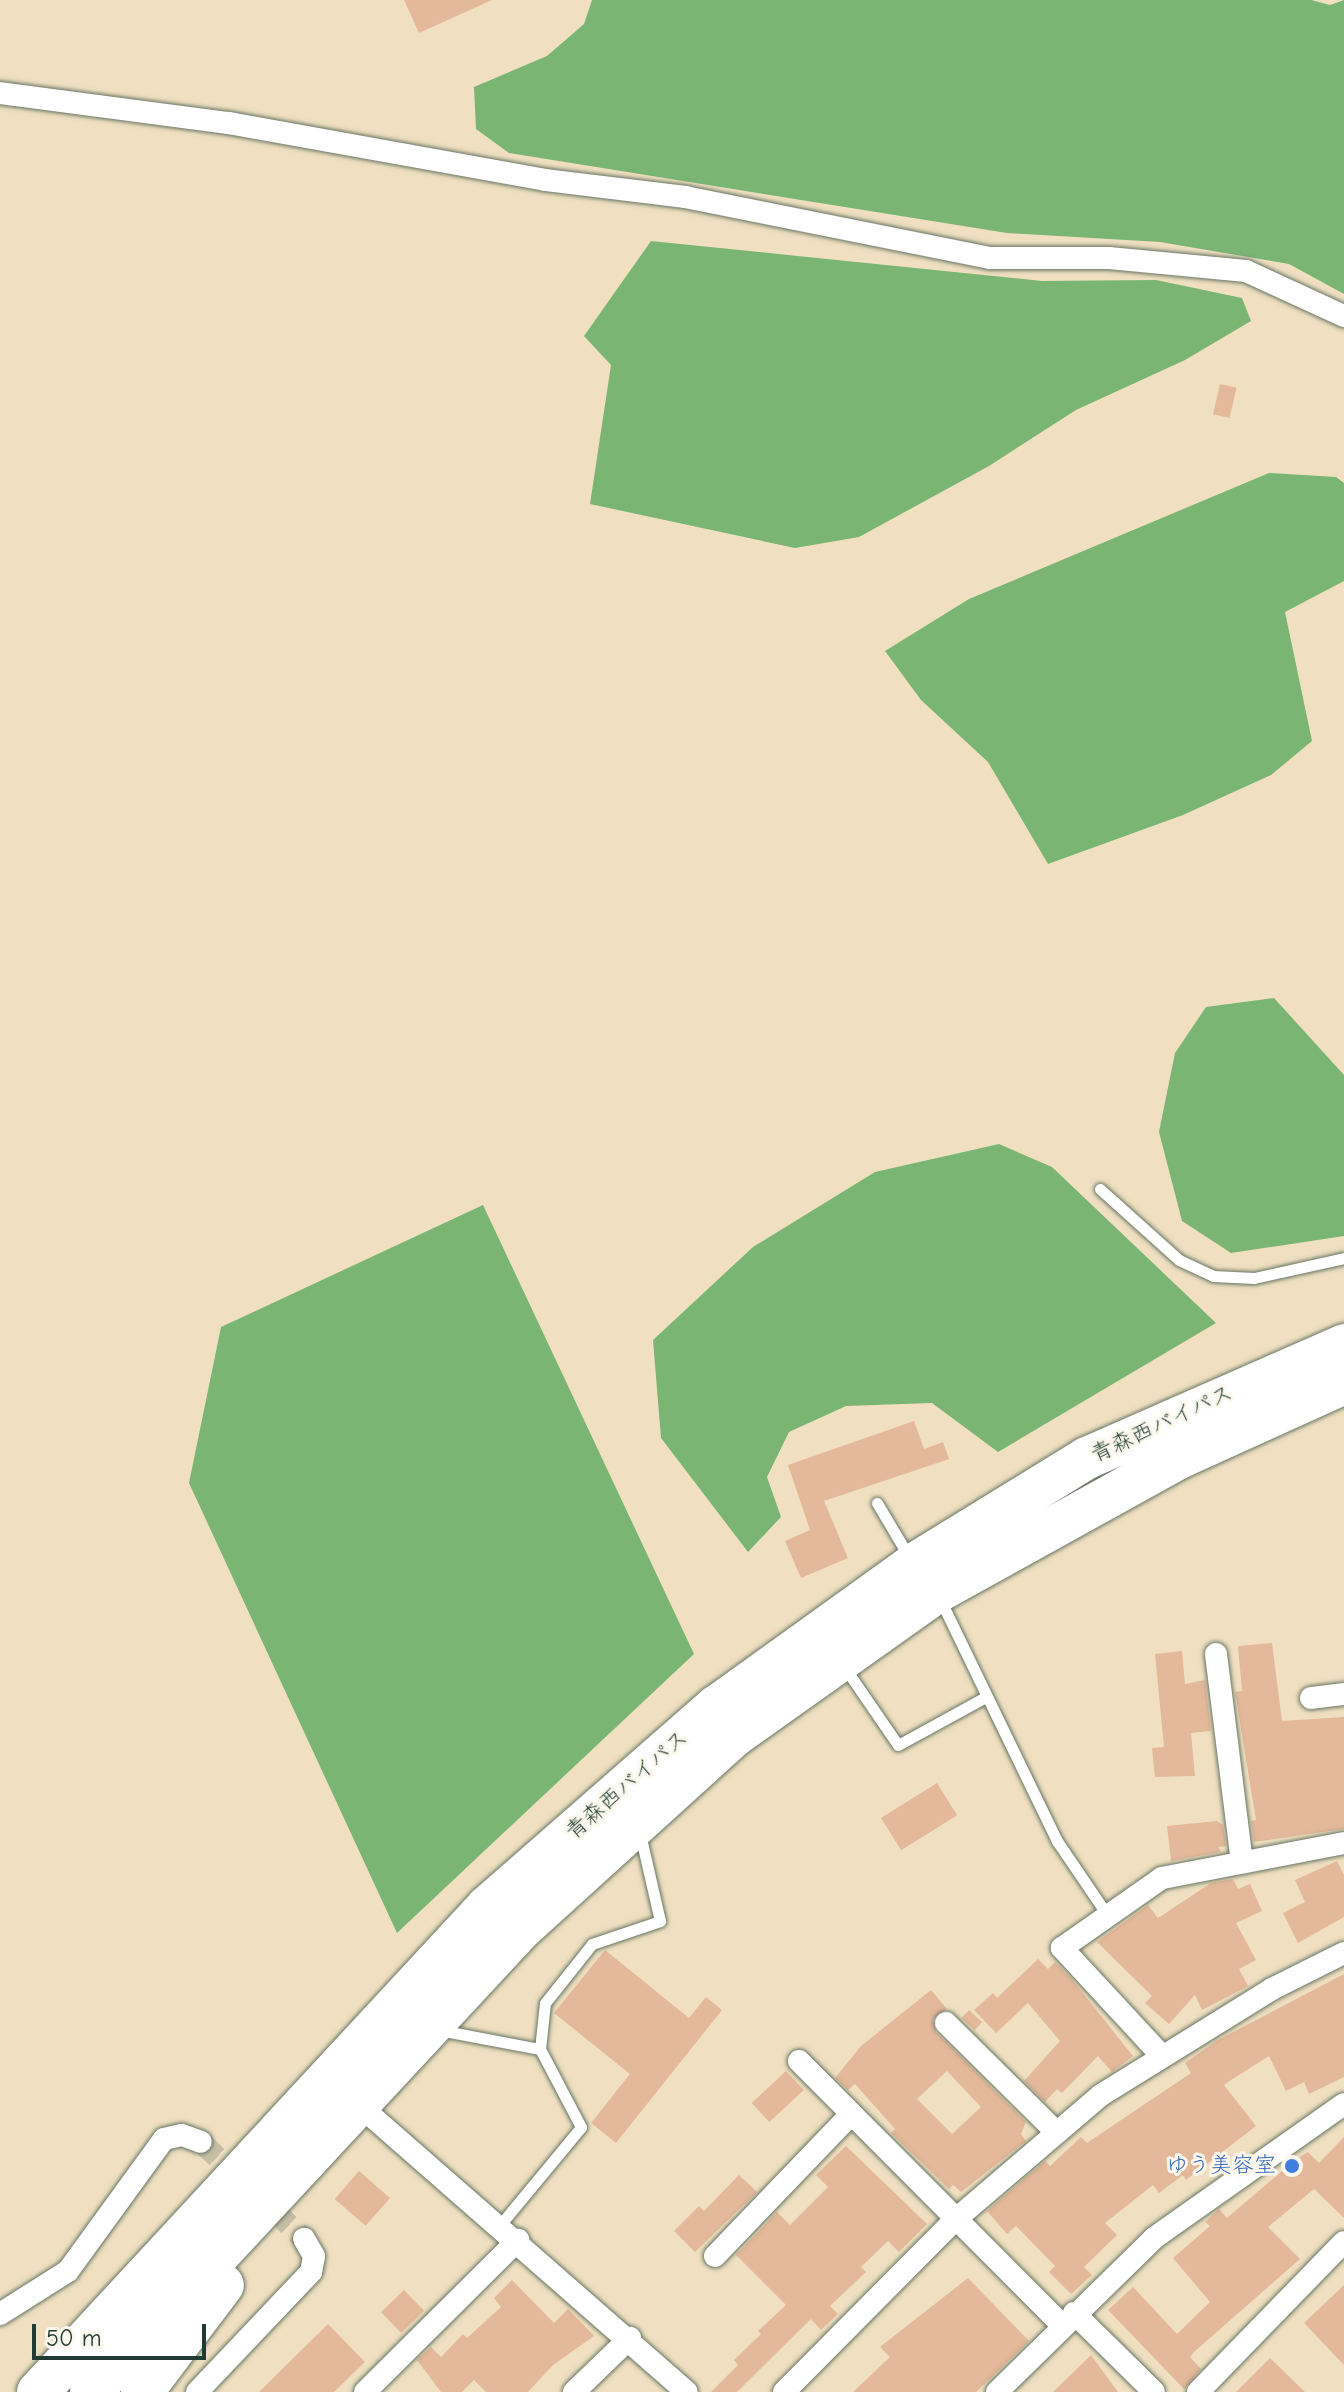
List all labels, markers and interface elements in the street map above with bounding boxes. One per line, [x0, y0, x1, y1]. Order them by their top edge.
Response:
street label: 青森西バイパス [1087, 1379, 1237, 1469]
street label: 青森西バイパス [560, 1725, 694, 1845]
place label: ゆう美容室 [1166, 2153, 1276, 2179]
marker: ゆう美容室 [1283, 2157, 1301, 2175]
scale bar [36, 2308, 210, 2358]
text: 50 m [46, 2324, 102, 2352]

